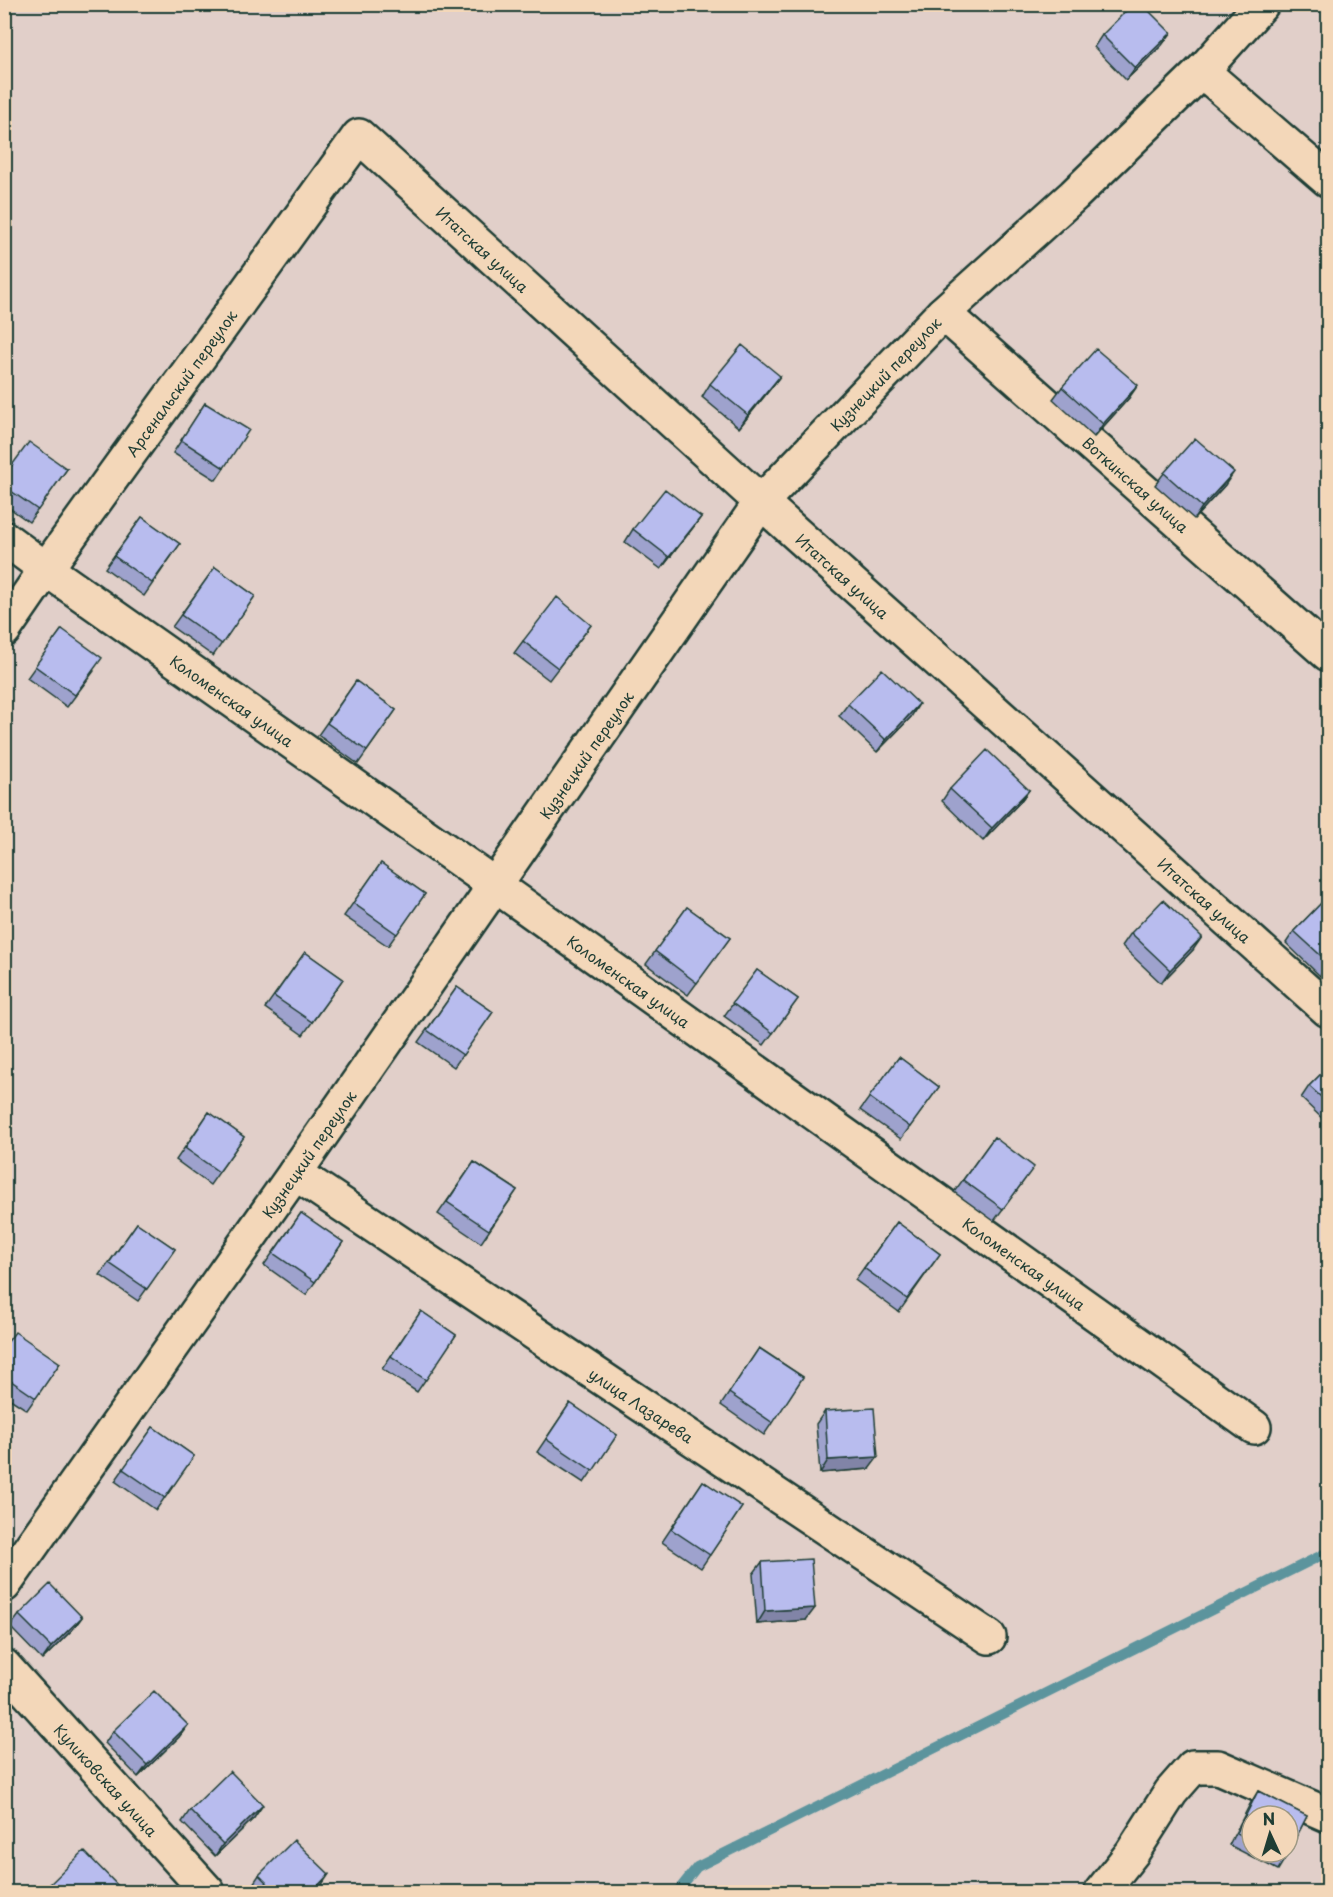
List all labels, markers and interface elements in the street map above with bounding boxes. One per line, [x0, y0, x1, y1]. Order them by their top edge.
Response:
street label: Итатская улица [432, 201, 535, 298]
street label: Арсенальский переулок [120, 304, 242, 461]
street label: Кузнецкий переулок [824, 311, 946, 436]
street label: Воткинская улица [1078, 431, 1195, 538]
street label: Итатская улица [791, 527, 895, 624]
street label: Коломенская улица [166, 649, 299, 752]
street label: Кузнецкий переулок [533, 686, 638, 823]
street label: Итатская улица [1153, 852, 1257, 948]
street label: Коломенская улица [563, 929, 696, 1033]
street label: Кузнецкий переулок [256, 1085, 361, 1222]
street label: Коломенская улица [958, 1211, 1091, 1315]
street label: улица Лазарева [585, 1362, 699, 1448]
street label: Куликовская улица [49, 1718, 164, 1841]
north arrow [1240, 1804, 1300, 1864]
text: N [1262, 1806, 1276, 1830]

